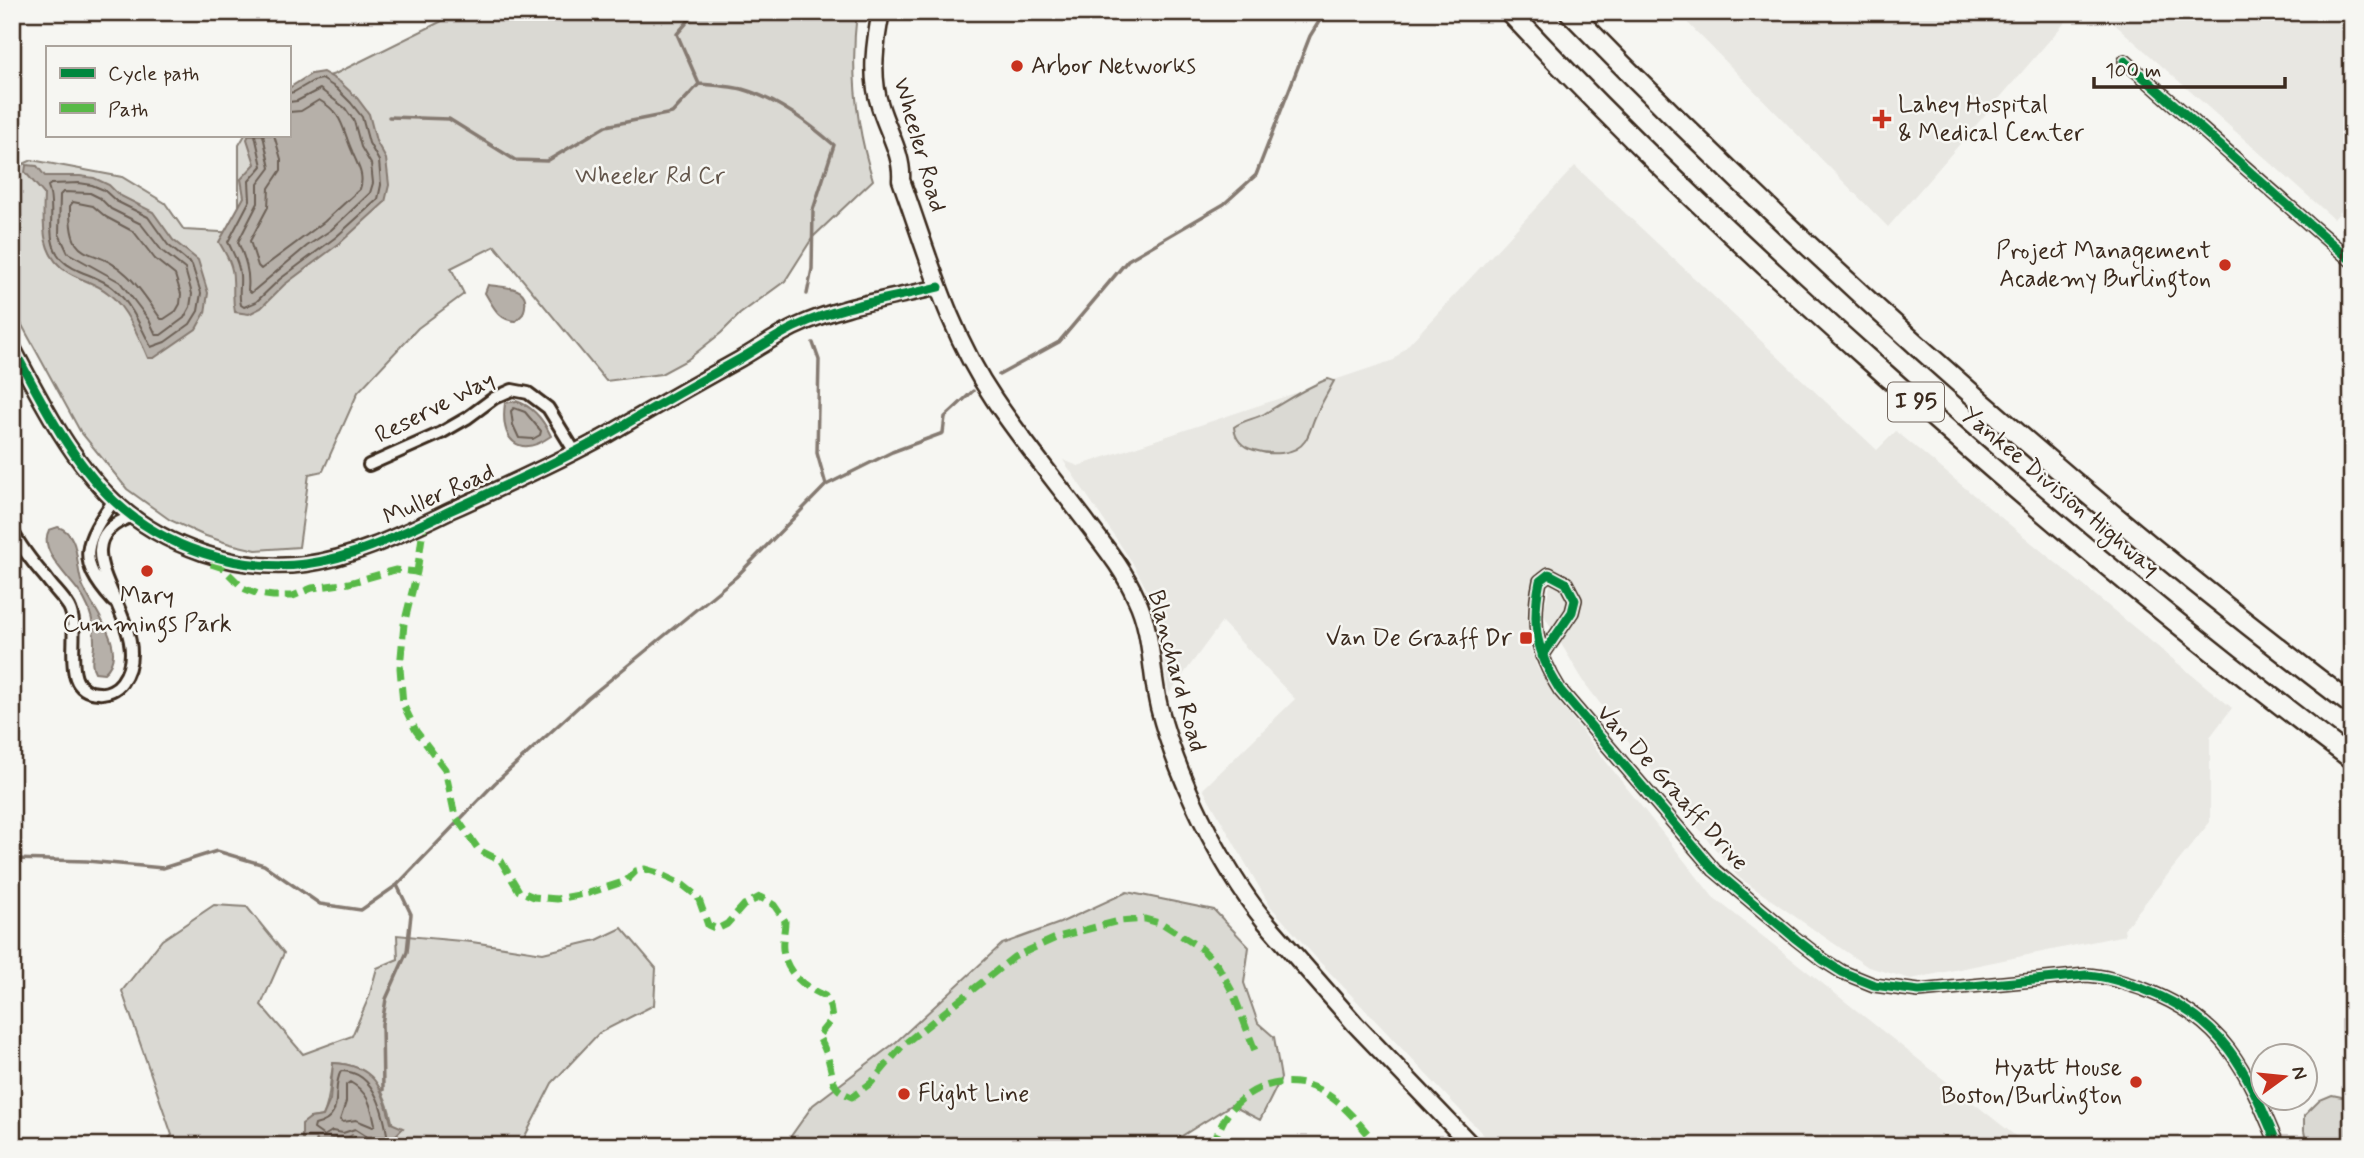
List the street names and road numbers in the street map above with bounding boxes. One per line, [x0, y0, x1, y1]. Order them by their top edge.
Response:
street label: Wheeler Road [885, 74, 953, 216]
street label: Reserve Way [370, 365, 500, 451]
road number: I 95 [1888, 382, 1944, 422]
street label: Yankee Division Highway [1953, 400, 2166, 586]
street label: Muller Road [379, 457, 499, 533]
street label: Blanchard Road [1140, 587, 1212, 755]
street label: Van De Graaff Drive [1589, 698, 1755, 878]

